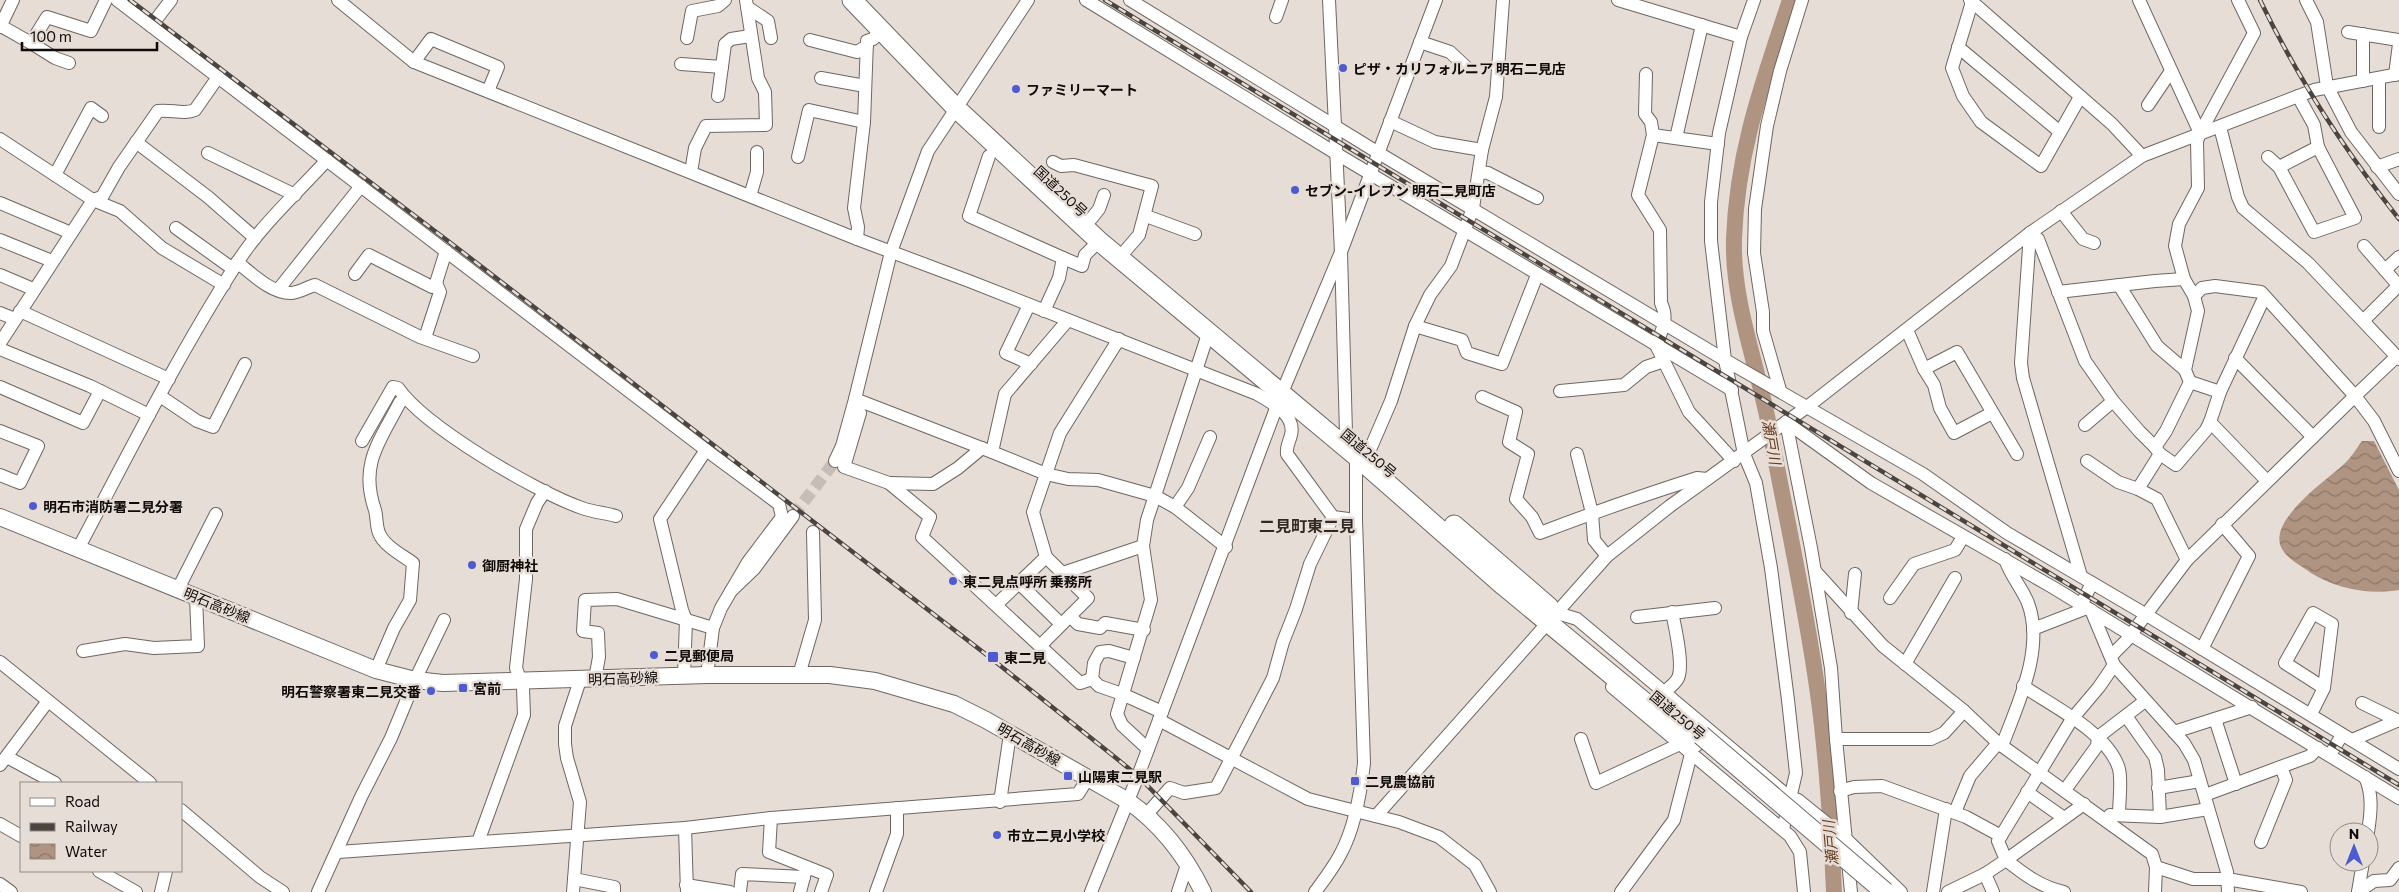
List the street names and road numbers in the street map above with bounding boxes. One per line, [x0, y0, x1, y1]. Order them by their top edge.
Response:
street label: 国道250号 [1031, 162, 1091, 220]
street label: 国道250号 [1338, 425, 1400, 481]
street label: 明石高砂線 [181, 584, 253, 626]
street label: 明石高砂線 [588, 668, 658, 688]
street label: 国道250号 [1647, 687, 1709, 743]
street label: 明石高砂線 [994, 719, 1064, 769]

